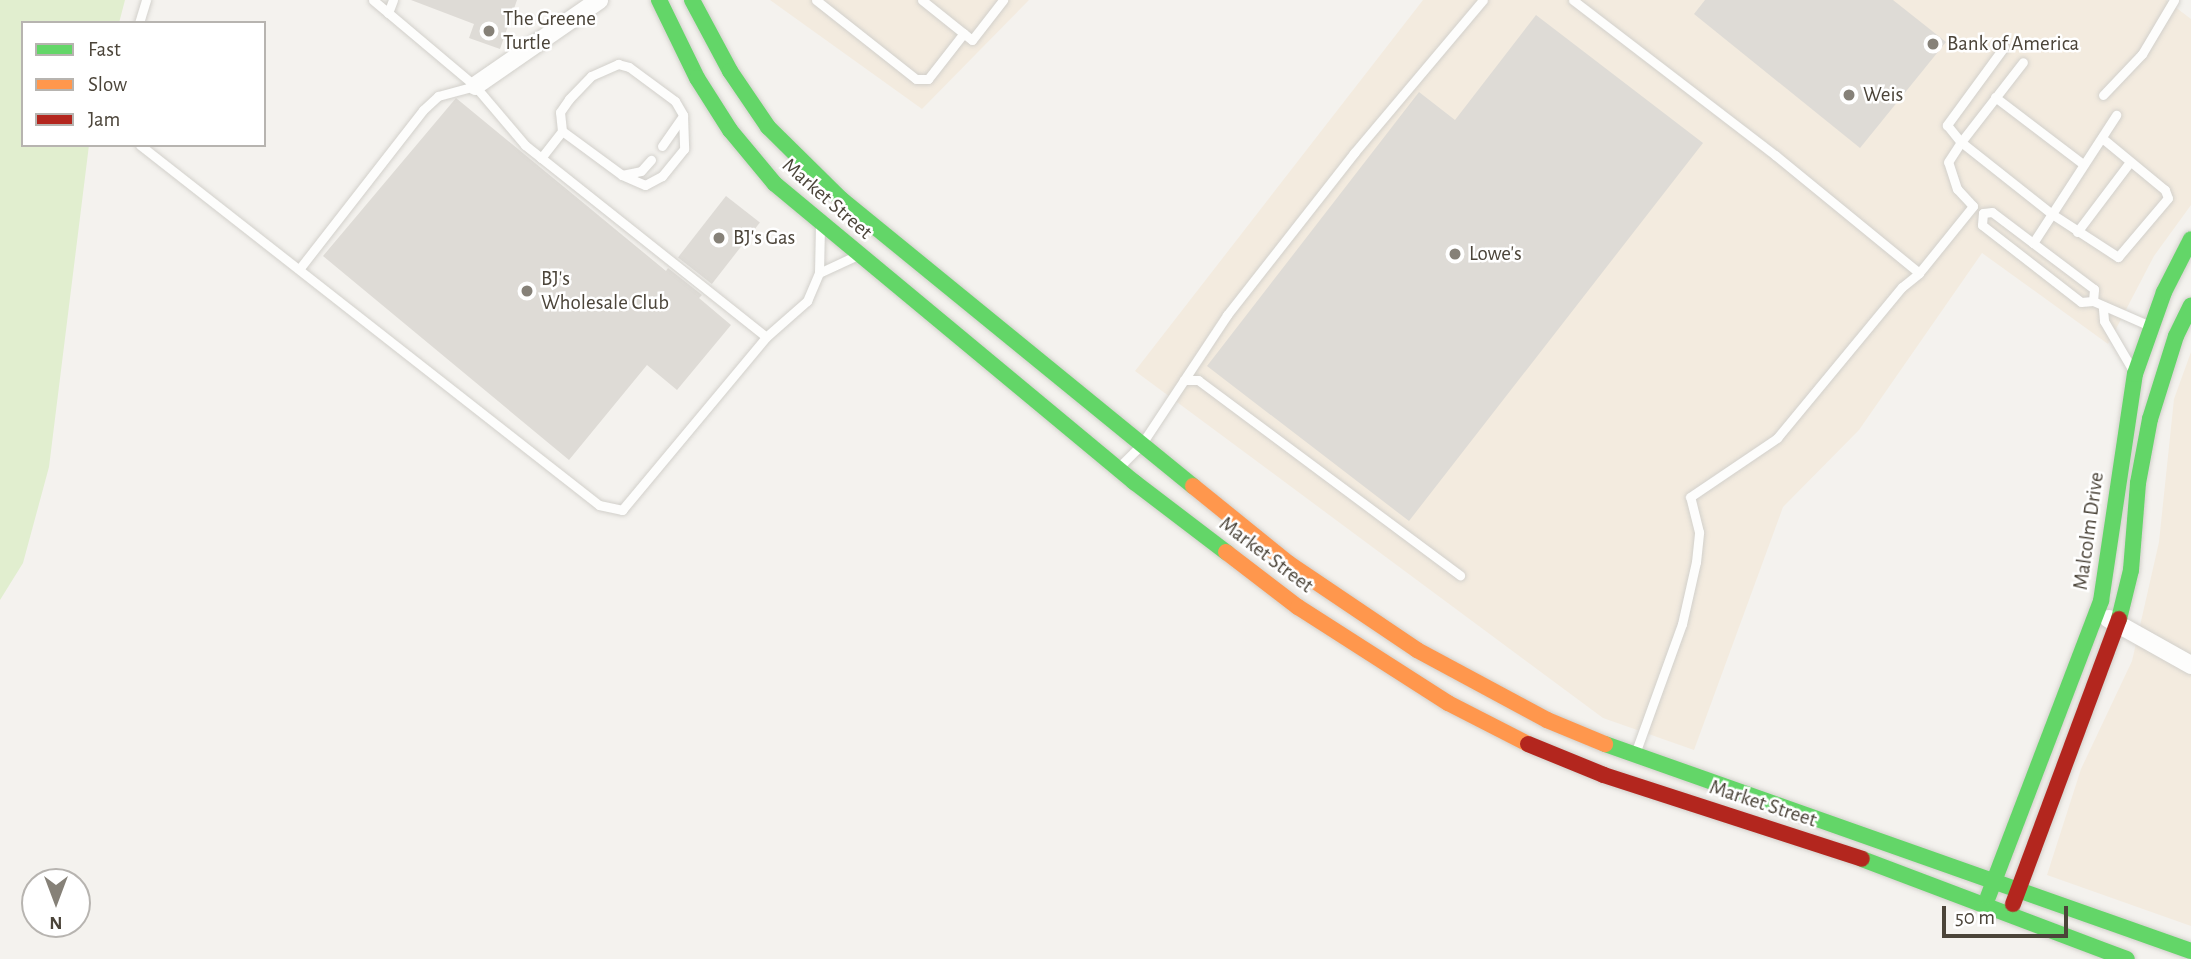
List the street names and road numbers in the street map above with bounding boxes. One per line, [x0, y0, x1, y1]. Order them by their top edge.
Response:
street label: Market Street [777, 153, 877, 245]
street label: Malcolm Drive [2068, 470, 2110, 592]
street label: Market Street [1214, 511, 1318, 599]
street label: Market Street [1706, 775, 1820, 833]

